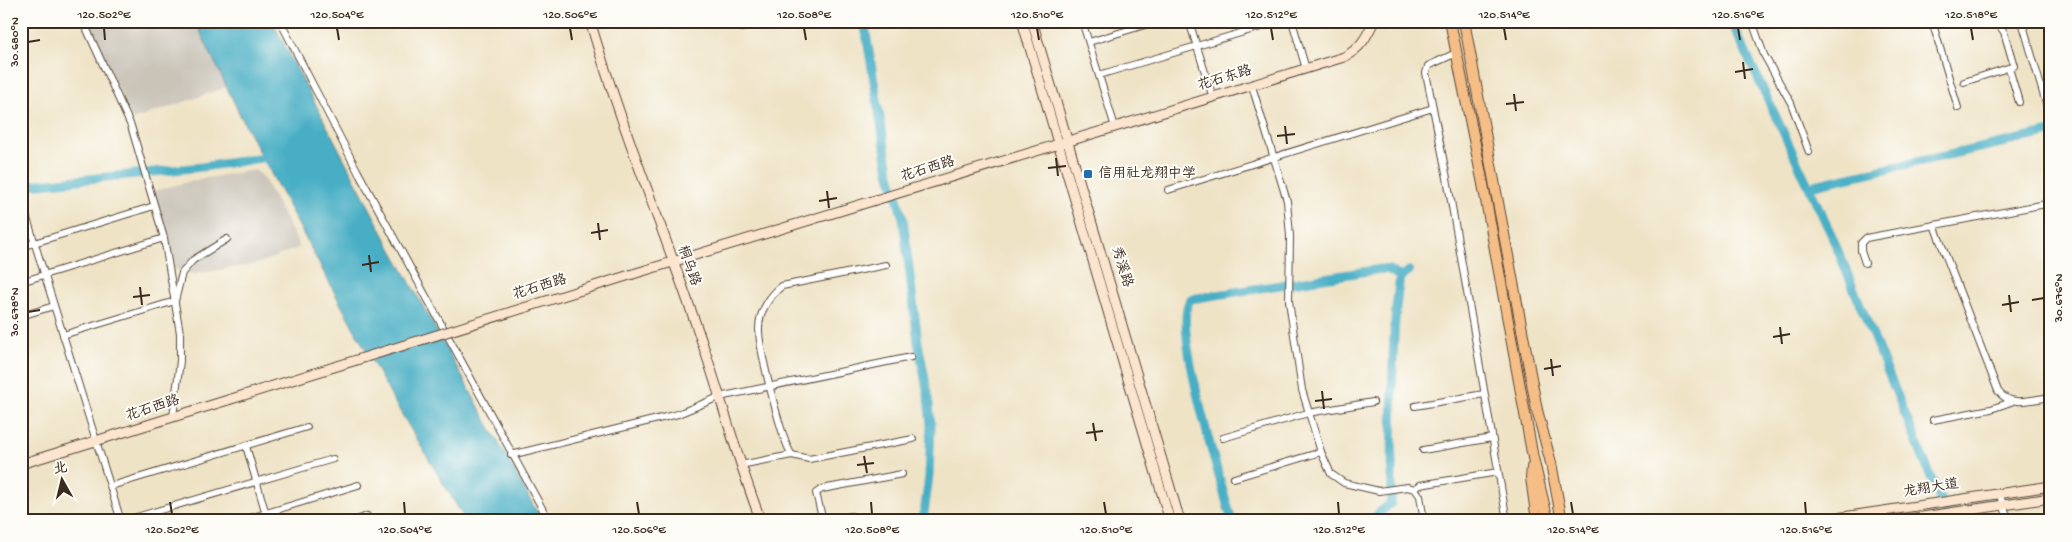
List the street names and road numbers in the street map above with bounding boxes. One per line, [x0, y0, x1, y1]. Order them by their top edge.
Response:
street label: 花石东路 [1195, 62, 1254, 95]
street label: 花石西路 [898, 153, 957, 186]
street label: 桐乌路 [673, 243, 704, 289]
street label: 秀溪路 [1107, 244, 1136, 290]
street label: 花石西路 [510, 271, 569, 304]
street label: 花石西路 [123, 391, 182, 426]
street label: 龙翔大道 [1902, 476, 1960, 502]

